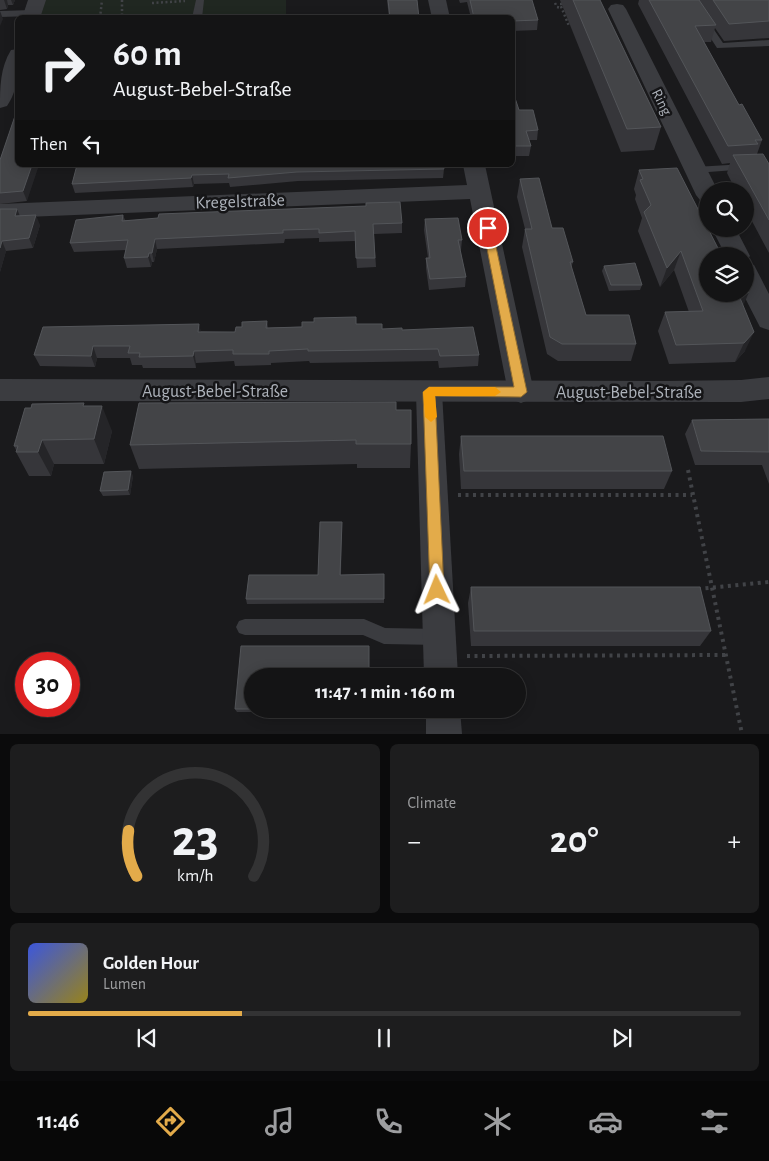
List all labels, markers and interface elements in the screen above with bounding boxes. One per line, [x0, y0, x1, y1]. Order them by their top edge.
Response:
icon: right [30, 35, 95, 100]
text: 60 m [113, 37, 182, 72]
text: August-Bebel-Straße [113, 78, 292, 100]
street label: Ring [649, 87, 675, 118]
icon: left [78, 130, 106, 158]
text: Then [30, 135, 68, 154]
map controls [699, 182, 754, 302]
button: search [699, 182, 754, 237]
street label: Kregelstraße [195, 191, 285, 213]
pin [467, 207, 509, 249]
icon: arrive [474, 214, 502, 242]
button: layers [699, 247, 754, 302]
street label: August-Bebel-Straße [142, 383, 288, 401]
street label: August-Bebel-Straße [556, 384, 702, 402]
position arrow [410, 563, 462, 615]
speed limit sign: 30 [15, 652, 80, 717]
text: 11:47 · 1 min · 160 m [315, 683, 455, 702]
text: Climate [408, 795, 456, 811]
text: 23 [171, 813, 218, 865]
text: 20° [550, 822, 599, 860]
text: − [408, 828, 421, 856]
text: + [728, 828, 741, 856]
text: km/h [176, 867, 213, 885]
text: Golden Hour [103, 954, 199, 973]
text: Lumen [103, 976, 146, 992]
icon: previous [133, 1024, 161, 1052]
icon: pause [370, 1024, 398, 1052]
icon: next [608, 1024, 636, 1052]
icon: directions [153, 1104, 188, 1139]
icon: music [262, 1104, 297, 1139]
icon: phone [371, 1104, 406, 1139]
icon: climate [480, 1104, 515, 1139]
icon: car [588, 1104, 623, 1139]
icon: filters [697, 1104, 732, 1139]
text: 11:46 [37, 1110, 79, 1132]

